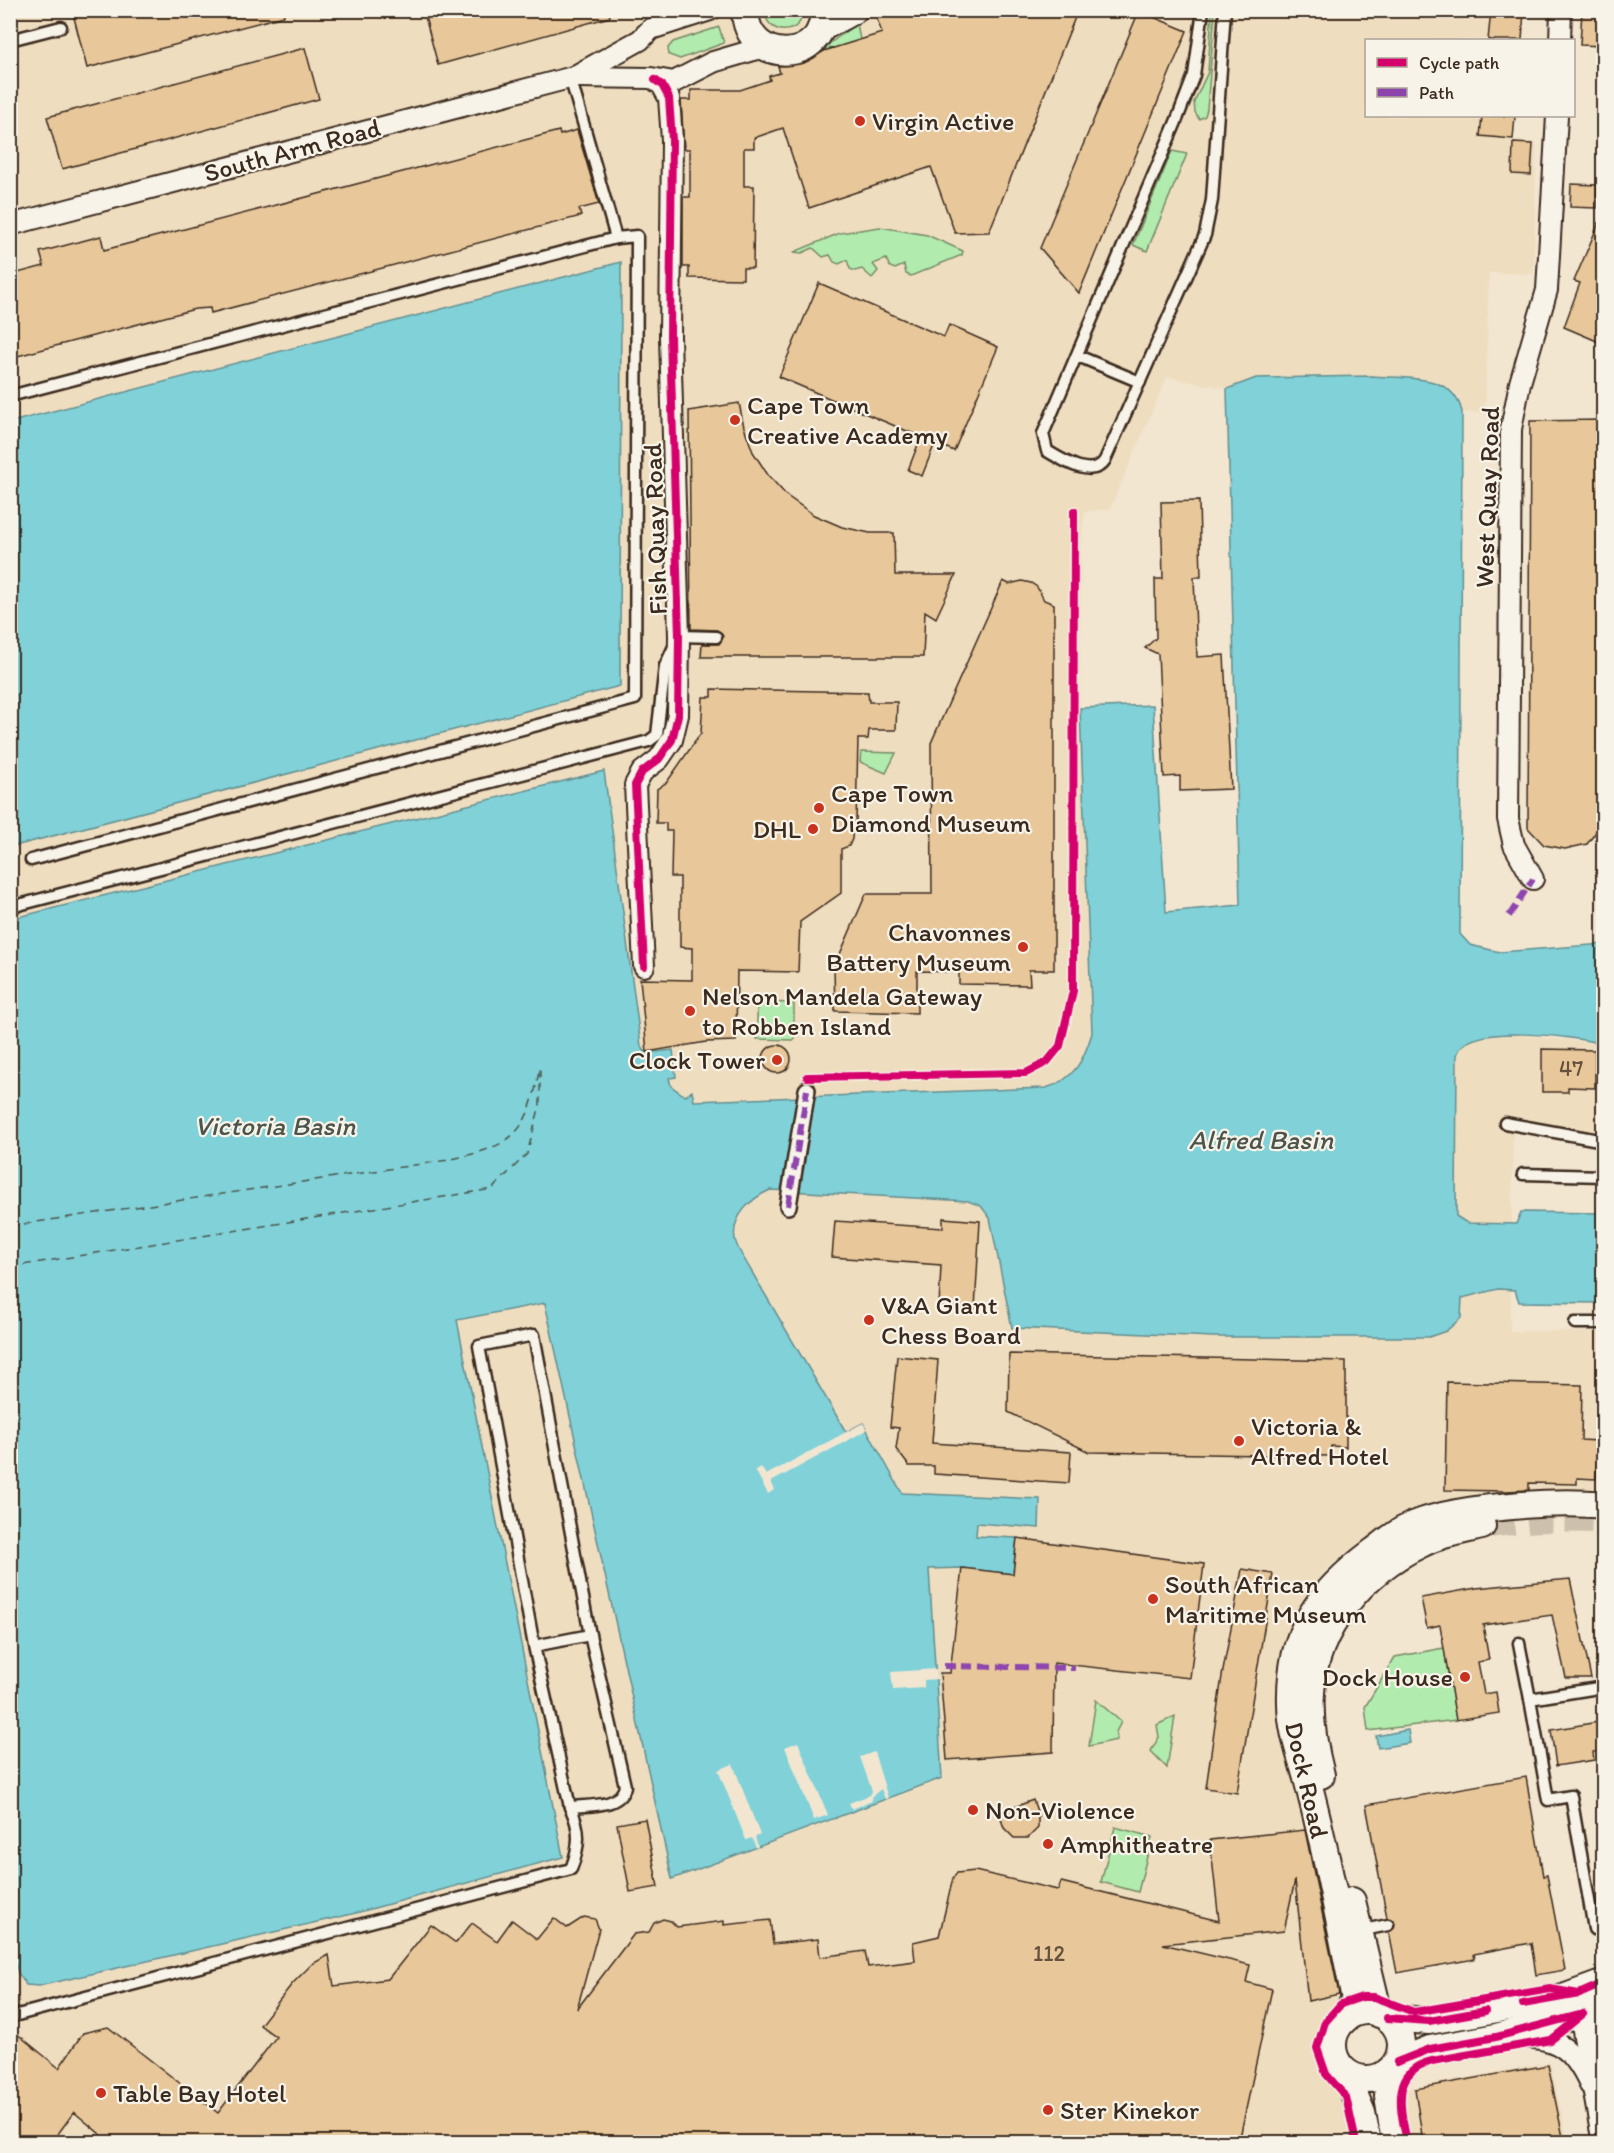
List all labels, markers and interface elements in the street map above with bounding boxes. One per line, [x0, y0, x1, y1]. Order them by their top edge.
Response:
legend [1365, 39, 1575, 117]
text: Cycle path [1419, 52, 1500, 74]
text: Path [1419, 82, 1454, 104]
place label: Virgin Active [872, 105, 1014, 137]
street label: South Arm Road [200, 111, 384, 189]
marker: Virgin Active [853, 114, 867, 128]
place label: Cape Town Creative Academy [747, 389, 948, 451]
street label: West Quay Road [1468, 405, 1506, 589]
marker: Cape Town Creative Academy [728, 413, 742, 427]
street label: Fish Quay Road [636, 442, 674, 615]
place label: Cape Town Diamond Museum [831, 777, 1031, 839]
marker: Cape Town Diamond Museum [812, 801, 826, 815]
place label: DHL [753, 813, 801, 845]
marker: DHL [806, 822, 820, 836]
place label: Chavonnes Battery Museum [826, 916, 1011, 978]
marker: Chavonnes Battery Museum [1016, 940, 1030, 954]
place label: Nelson Mandela Gateway to Robben Island [702, 980, 982, 1042]
marker: Nelson Mandela Gateway to Robben Island [683, 1004, 697, 1018]
place label: Clock Tower [629, 1044, 765, 1076]
marker: Clock Tower [770, 1053, 784, 1067]
house number: 47 [1559, 1055, 1583, 1082]
water label: Victoria Basin [194, 1109, 356, 1142]
water label: Alfred Basin [1189, 1123, 1334, 1156]
place label: V&A Giant Chess Board [881, 1289, 1021, 1351]
marker: V&A Giant Chess Board [862, 1313, 876, 1327]
place label: Victoria & Alfred Hotel [1251, 1410, 1389, 1472]
marker: Victoria & Alfred Hotel [1232, 1434, 1246, 1448]
place label: South African Maritime Museum [1165, 1568, 1367, 1630]
marker: South African Maritime Museum [1146, 1592, 1160, 1606]
place label: Dock House [1321, 1661, 1453, 1693]
marker: Dock House [1458, 1670, 1472, 1684]
street label: Dock Road [1278, 1719, 1336, 1841]
place label: Non-Violence [985, 1794, 1135, 1826]
marker: Non-Violence [966, 1803, 980, 1817]
place label: Amphitheatre [1060, 1828, 1213, 1860]
marker: Amphitheatre [1041, 1837, 1055, 1851]
house number: 112 [1033, 1940, 1065, 1967]
place label: Table Bay Hotel [113, 2077, 286, 2109]
marker: Table Bay Hotel [94, 2086, 108, 2100]
place label: Ster Kinekor [1060, 2094, 1199, 2126]
marker: Ster Kinekor [1041, 2103, 1055, 2117]

